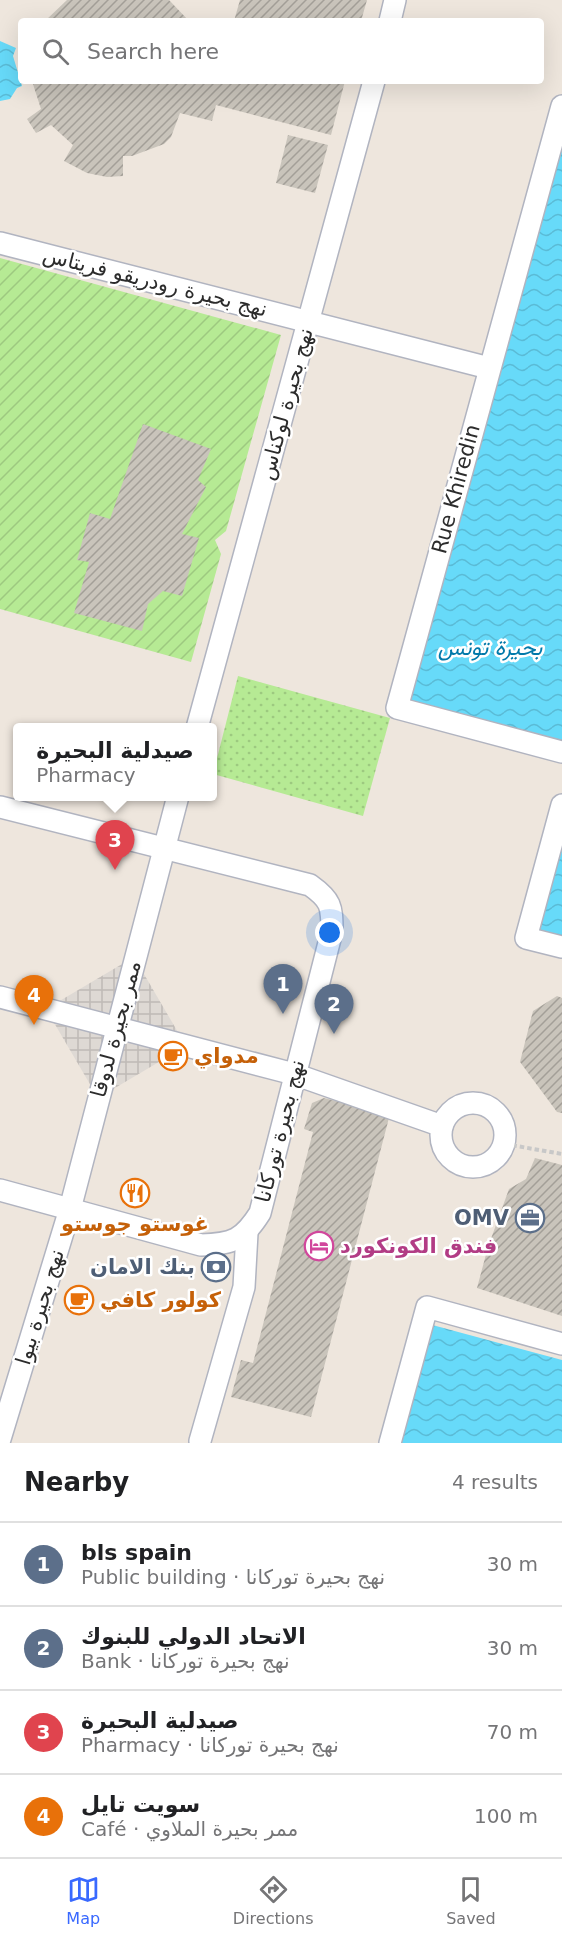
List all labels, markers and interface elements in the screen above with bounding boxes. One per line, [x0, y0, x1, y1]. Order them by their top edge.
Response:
search box [18, 18, 544, 84]
icon: search [39, 35, 72, 68]
text: Search here [87, 39, 219, 64]
street label: نهج بحيرة رودريقو فريتاس [40, 242, 270, 322]
street label: نهج بحيرة لوكناس [254, 325, 318, 483]
street label: Rue Khiredin [427, 422, 485, 556]
water label: بحيرة تونس [438, 635, 543, 661]
popup [13, 723, 217, 801]
text: صيدلية البحيرة [36, 738, 194, 763]
text: Pharmacy [36, 763, 136, 787]
pin: 3 [96, 820, 134, 870]
your location [315, 918, 344, 947]
street label: ممر بحيرة لدوقا [86, 958, 146, 1100]
pin: 1 [264, 964, 302, 1014]
pin: 4 [15, 976, 54, 1025]
pin: 2 [314, 984, 354, 1034]
cafe icon: مدواي [157, 1040, 189, 1072]
place label: مدواي [194, 1044, 259, 1069]
street label: نهج بحيرة توركانا [251, 1057, 309, 1205]
restaurant icon: غوستو جوستو [119, 1177, 151, 1209]
office icon: OMV [514, 1202, 546, 1234]
place label: OMV [454, 1206, 510, 1230]
place label: غوستو جوستو [60, 1212, 209, 1236]
hotel icon: فندق الكونكورد [303, 1230, 335, 1262]
place label: فندق الكونكورد [340, 1234, 497, 1258]
street label: نهج بحيرة بيوا [11, 1246, 69, 1368]
bank icon: بنك الامان [200, 1251, 232, 1283]
place label: بنك الامان [90, 1255, 195, 1279]
cafe icon: كولور كافي [63, 1284, 95, 1316]
place label: كولور كافي [100, 1288, 222, 1312]
text: Nearby [24, 1467, 129, 1497]
text: 4 results [452, 1470, 538, 1494]
text: bls spain [81, 1540, 192, 1565]
text: 1 [37, 1552, 50, 1576]
text: 30 m [487, 1552, 538, 1576]
text: Public building · نهج بحيرة توركانا [81, 1565, 385, 1589]
text: الاتحاد الدولي للبنوك [81, 1624, 306, 1649]
text: 2 [37, 1636, 50, 1660]
text: 30 m [487, 1636, 538, 1660]
text: Bank · نهج بحيرة توركانا [81, 1649, 290, 1673]
text: صيدلية البحيرة [81, 1708, 238, 1733]
text: 3 [37, 1720, 50, 1744]
text: 70 m [487, 1720, 538, 1744]
text: Pharmacy · نهج بحيرة توركانا [81, 1733, 339, 1757]
text: سويت تايل [81, 1792, 200, 1817]
text: 4 [37, 1804, 50, 1828]
text: 100 m [474, 1804, 538, 1828]
text: Café · ممر بحيرة الملاوي [81, 1817, 298, 1841]
tab: Map [66, 1873, 100, 1928]
tab: Directions [233, 1873, 313, 1928]
tab: Saved [446, 1873, 496, 1928]

